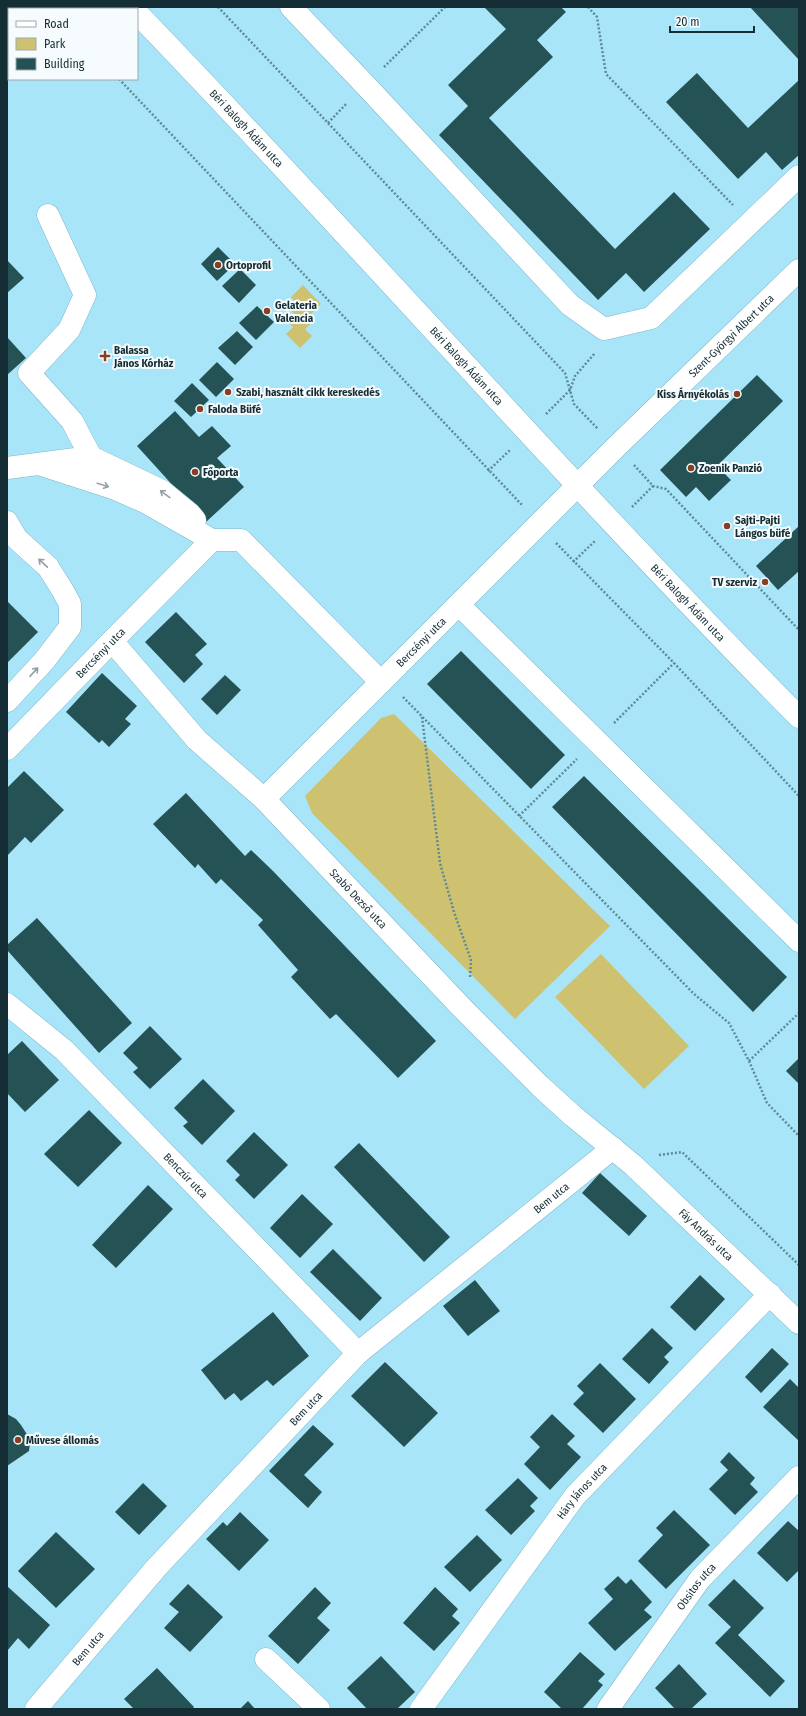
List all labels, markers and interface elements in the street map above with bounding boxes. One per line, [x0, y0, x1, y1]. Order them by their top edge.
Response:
legend [8, 8, 138, 80]
scale bar [670, 8, 754, 34]
text: 20 m [676, 15, 700, 29]
text: Road [44, 17, 69, 31]
text: Park [44, 37, 66, 51]
text: Building [44, 57, 85, 71]
street label: Béri Balogh Ádám utca [207, 87, 286, 170]
place label: Ortoprofil [226, 259, 272, 272]
marker: Ortoprofil [213, 260, 223, 270]
street label: Szent-Györgyi Albert utca [686, 292, 777, 380]
place label: Gelateria Valencia [274, 299, 318, 325]
marker: Gelateria Valencia [262, 306, 272, 316]
street label: Béri Balogh Ádám utca [427, 325, 506, 408]
place label: Balassa János Kórház [113, 344, 174, 370]
marker: Balassa János Kórház [99, 350, 111, 362]
place label: Szabi, használt cikk kereskedés [236, 386, 380, 399]
marker: Szabi, használt cikk kereskedés [223, 387, 233, 397]
place label: Kiss Árnyékolás [657, 387, 729, 401]
marker: Kiss Árnyékolás [732, 389, 742, 399]
place label: Faloda Büfé [208, 403, 261, 416]
marker: Faloda Büfé [195, 404, 205, 414]
place label: Zoenik Panzió [699, 462, 762, 475]
marker: Zoenik Panzió [686, 463, 696, 473]
place label: Főporta [203, 466, 239, 479]
marker: Főporta [190, 467, 200, 477]
one-way arrow [96, 481, 108, 489]
one-way arrow [159, 490, 170, 498]
place label: Sajti-Pajti Lángos büfé [735, 514, 791, 540]
marker: Sajti-Pajti Lángos büfé [722, 521, 732, 531]
one-way arrow [38, 558, 48, 568]
street label: Béri Balogh Ádám utca [648, 562, 727, 644]
place label: TV szerviz [712, 576, 757, 589]
marker: TV szerviz [760, 577, 770, 587]
street label: Bercsényi utca [394, 615, 449, 670]
street label: Bercsényi utca [73, 625, 128, 681]
one-way arrow [29, 667, 38, 677]
street label: Szabó Dezső utca [327, 866, 389, 932]
street label: Benczúr utca [161, 1151, 210, 1201]
street label: Bem utca [531, 1180, 572, 1216]
street label: Fáy András utca [676, 1206, 736, 1264]
street label: Bem utca [287, 1389, 325, 1429]
place label: Művese állomás [26, 1434, 99, 1447]
marker: Művese állomás [13, 1435, 23, 1445]
street label: Háry János utca [554, 1461, 610, 1522]
street label: Obsitos utca [674, 1561, 719, 1613]
street label: Bem utca [70, 1628, 107, 1669]

